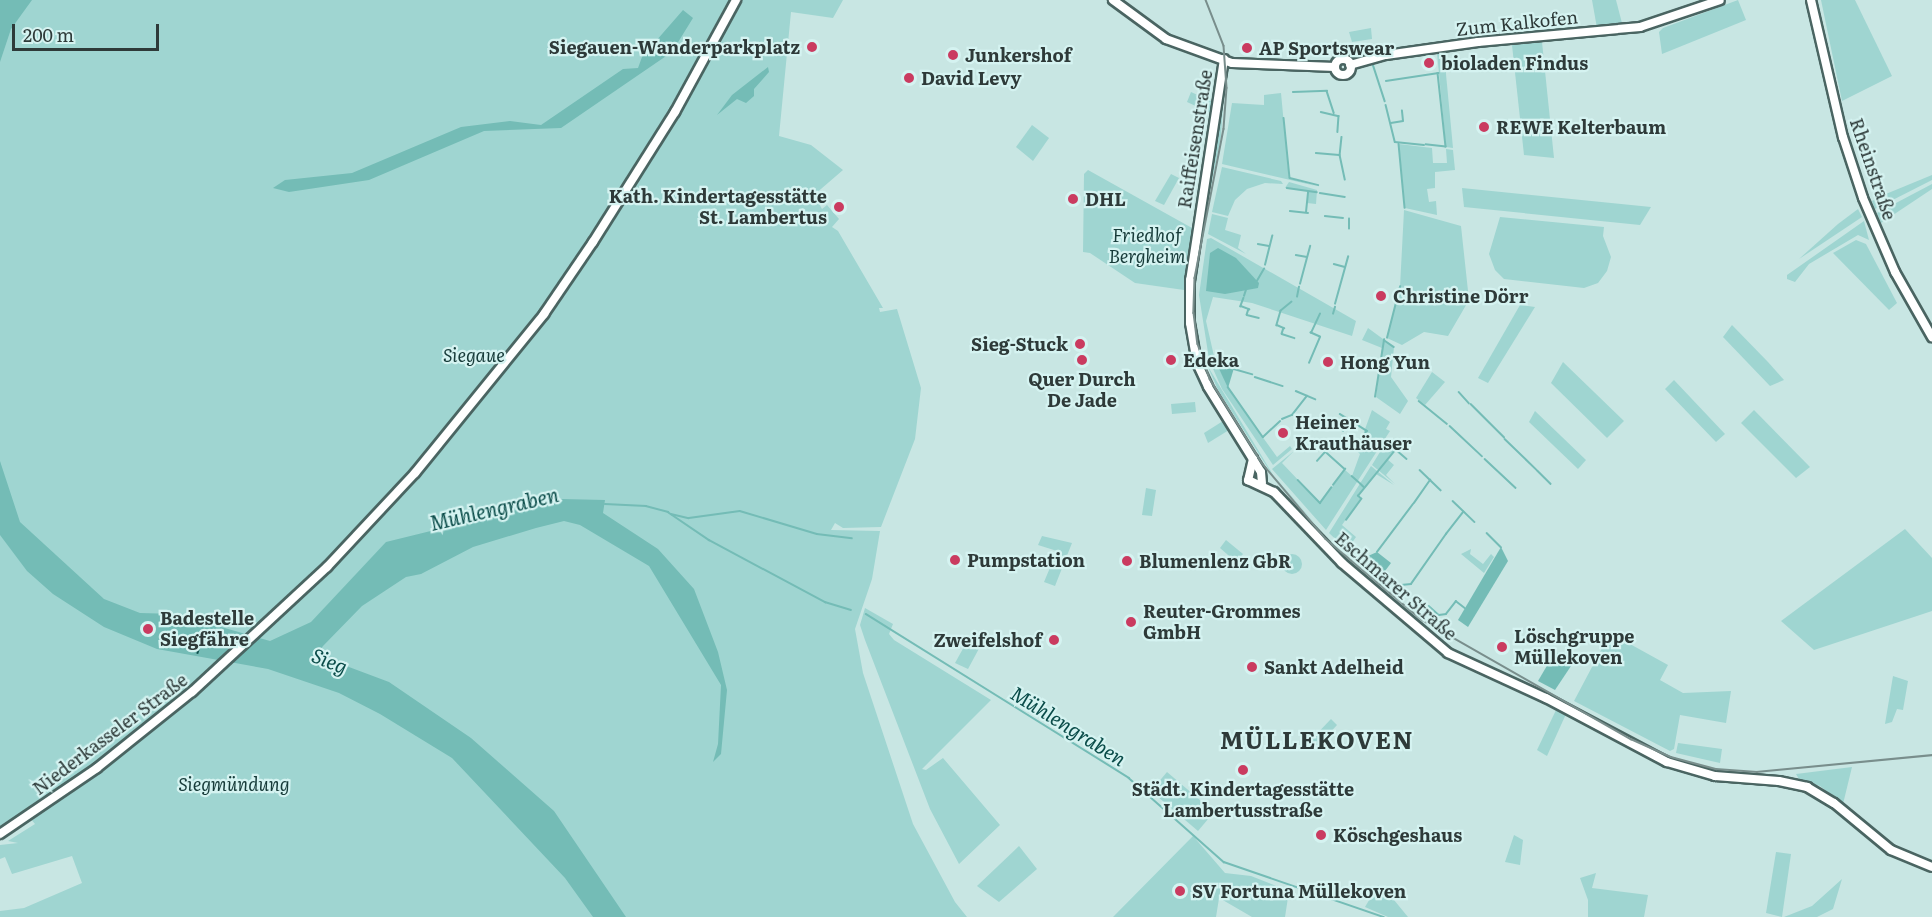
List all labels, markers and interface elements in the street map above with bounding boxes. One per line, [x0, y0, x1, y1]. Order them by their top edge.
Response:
street label: Zum Kalkofen [1455, 6, 1579, 40]
scale bar [15, 12, 162, 50]
text: 200 m [23, 21, 74, 48]
place label: Siegauen-Wanderparkplatz [549, 36, 800, 58]
place label: AP Sportswear [1259, 37, 1394, 59]
marker: Siegauen-Wanderparkplatz [805, 40, 819, 54]
marker: AP Sportswear [1240, 41, 1254, 55]
place label: Junkershof [965, 44, 1072, 66]
marker: Junkershof [946, 48, 960, 62]
place label: bioladen Findus [1441, 52, 1588, 74]
marker: bioladen Findus [1422, 56, 1436, 70]
place label: David Levy [921, 67, 1021, 89]
street label: Raiffeisenstraße [1173, 68, 1217, 210]
marker: David Levy [902, 71, 916, 85]
street label: Rheinstraße [1845, 115, 1901, 223]
place label: REWE Kelterbaum [1496, 116, 1666, 138]
marker: REWE Kelterbaum [1477, 120, 1491, 134]
place label: Kath. Kindertagesstätte St. Lambertus [609, 186, 827, 228]
place label: DHL [1085, 188, 1126, 210]
marker: DHL [1066, 192, 1080, 206]
marker: Kath. Kindertagesstätte St. Lambertus [832, 200, 846, 214]
park label: Friedhof Bergheim [1109, 225, 1185, 268]
place label: Christine Dörr [1393, 285, 1528, 307]
marker: Christine Dörr [1374, 289, 1388, 303]
place label: Sieg-Stuck [971, 333, 1068, 355]
marker: Sieg-Stuck [1073, 337, 1087, 351]
park label: Siegaue [443, 344, 505, 366]
place label: Edeka [1183, 349, 1239, 371]
place label: Hong Yun [1340, 351, 1430, 373]
marker: Quer Durch De Jade [1075, 353, 1089, 367]
marker: Edeka [1164, 353, 1178, 367]
marker: Hong Yun [1321, 355, 1335, 369]
place label: Quer Durch De Jade [1028, 369, 1136, 412]
place label: Heiner Krauthäuser [1295, 412, 1412, 454]
marker: Heiner Krauthäuser [1276, 426, 1290, 440]
water label: Mühlengraben [427, 482, 561, 534]
street label: Eschmarer Straße [1331, 527, 1461, 645]
place label: Pumpstation [967, 549, 1085, 571]
place label: Blumenlenz GbR [1139, 550, 1291, 572]
marker: Pumpstation [948, 553, 962, 567]
marker: Blumenlenz GbR [1120, 554, 1134, 568]
place label: Reuter-Grommes GmbH [1143, 601, 1300, 644]
place label: Badestelle Siegfähre [160, 608, 254, 650]
marker: Reuter-Grommes GmbH [1124, 615, 1138, 629]
marker: Badestelle Siegfähre [141, 622, 155, 636]
place label: Löschgruppe Müllekoven [1514, 626, 1635, 668]
place label: Zweifelshof [933, 629, 1042, 651]
marker: Zweifelshof [1047, 633, 1061, 647]
marker: Löschgruppe Müllekoven [1495, 640, 1509, 654]
water label: Sieg [309, 642, 351, 678]
place label: Sankt Adelheid [1264, 656, 1404, 678]
marker: Sankt Adelheid [1245, 660, 1259, 674]
street label: Niederkasseler Straße [28, 669, 192, 799]
water label: Mühlengraben [1007, 680, 1131, 770]
district label: MÜLLEKOVEN [1220, 725, 1414, 753]
marker: Städt. Kindertagesstätte Lambertusstraße [1236, 763, 1250, 777]
park label: Siegmündung [178, 773, 290, 795]
place label: Städt. Kindertagesstätte Lambertusstraße [1132, 779, 1354, 822]
place label: Köschgeshaus [1333, 824, 1462, 846]
marker: Köschgeshaus [1314, 828, 1328, 842]
place label: SV Fortuna Müllekoven [1192, 880, 1406, 902]
marker: SV Fortuna Müllekoven [1173, 884, 1187, 898]

